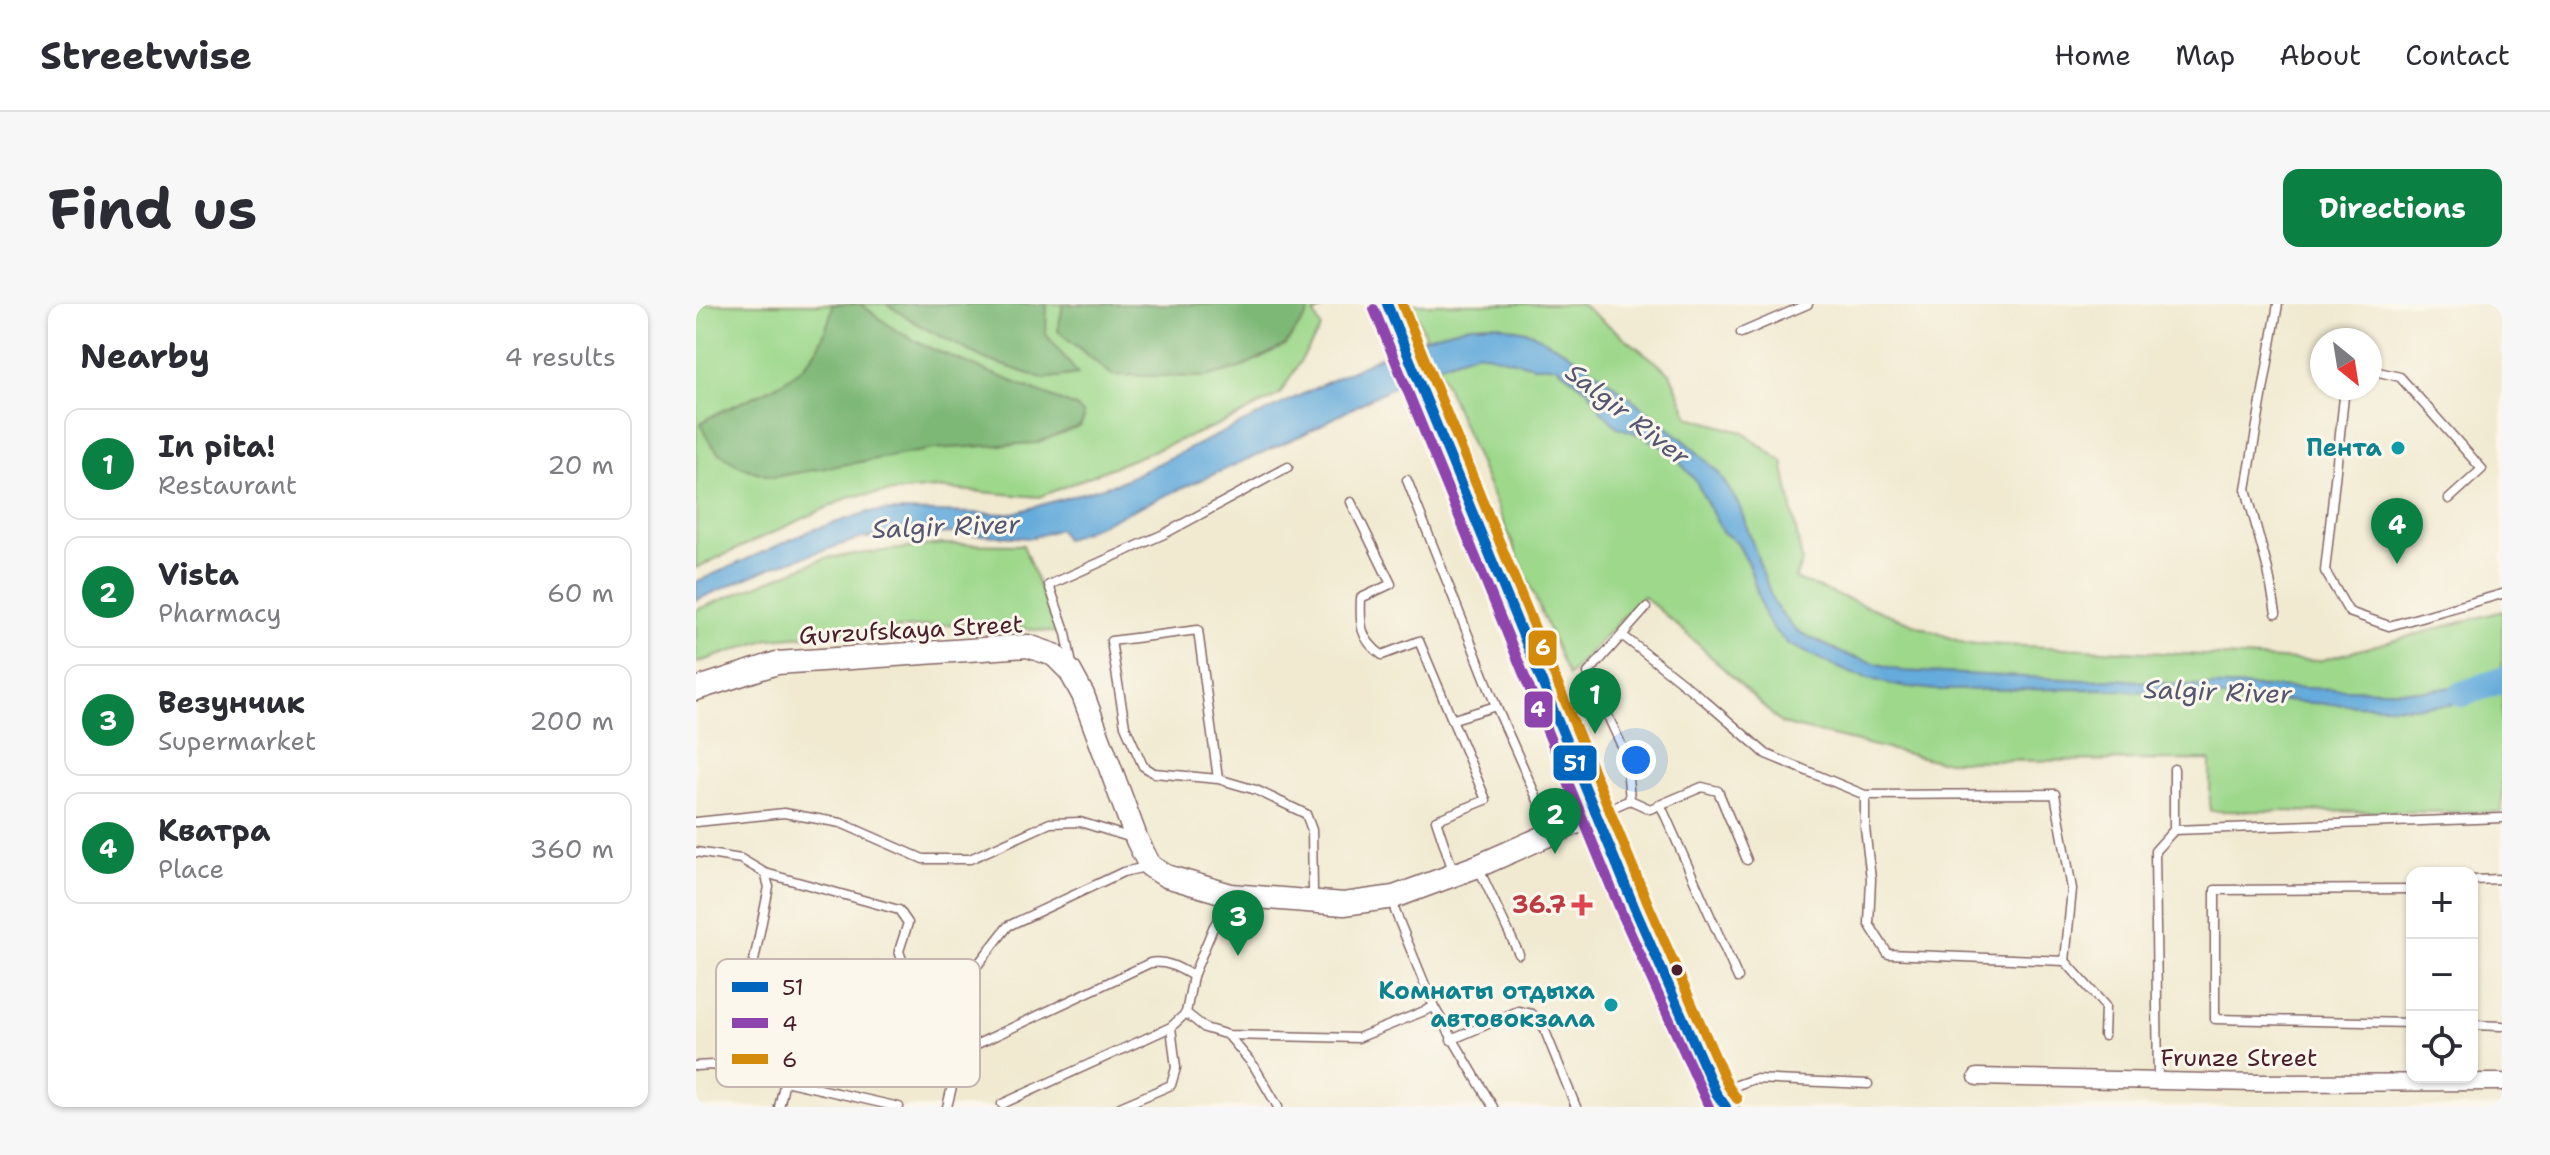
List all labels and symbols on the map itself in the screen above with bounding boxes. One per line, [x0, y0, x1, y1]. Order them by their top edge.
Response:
north arrow [2310, 328, 2382, 400]
water label: Salgir River [1559, 355, 1698, 474]
place label: Пента [2306, 432, 2383, 464]
marker: Пента [2389, 439, 2407, 457]
pin: 4 [2371, 498, 2423, 564]
water label: Salgir River [871, 506, 1021, 546]
street label: Gurzufskaya Street [798, 608, 1024, 652]
line badge: 6 [1527, 629, 1558, 667]
text: 6 [1535, 633, 1551, 662]
pin: 1 [1569, 668, 1621, 734]
water label: Salgir River [2143, 671, 2293, 711]
line badge: 4 [1523, 690, 1554, 729]
text: 4 [1530, 695, 1546, 724]
your location [1616, 740, 1656, 780]
line badge: 51 [1552, 744, 1598, 782]
text: 51 [1564, 749, 1586, 778]
pin: 2 [1529, 788, 1581, 854]
place label: 36.7 [1512, 889, 1566, 921]
pin: 3 [1212, 890, 1264, 956]
marker: 36.7 [1573, 896, 1591, 914]
legend [716, 959, 980, 1087]
unlabelled marker [1669, 962, 1685, 978]
text: 51 [782, 973, 804, 1002]
place label: Комнаты отдыха автовокзала [1379, 975, 1596, 1035]
marker: Комнаты отдыха автовокзала [1602, 996, 1620, 1014]
text: 4 [782, 1009, 797, 1038]
street label: Frunze Street [2160, 1042, 2318, 1074]
text: 6 [782, 1045, 797, 1074]

